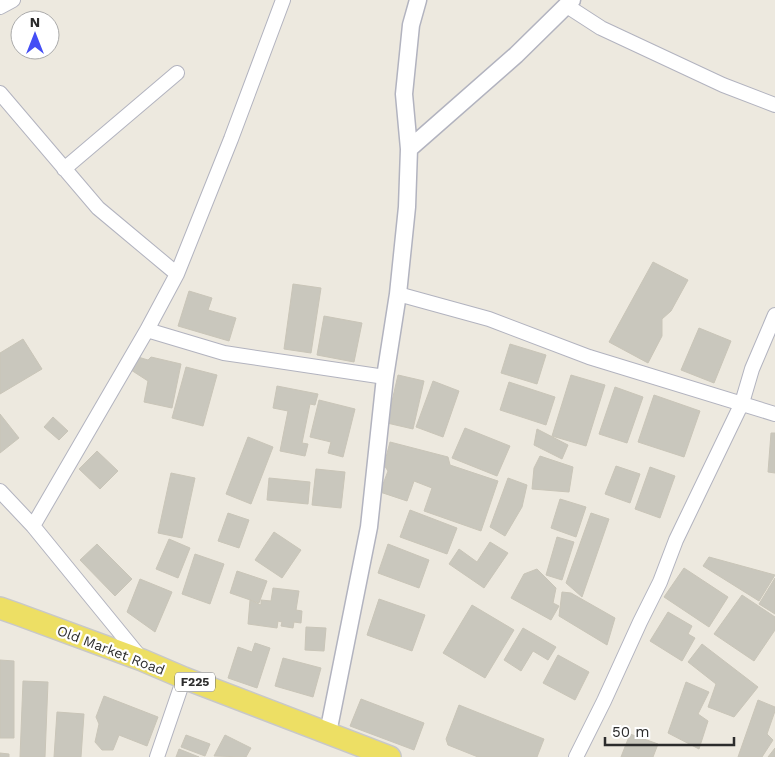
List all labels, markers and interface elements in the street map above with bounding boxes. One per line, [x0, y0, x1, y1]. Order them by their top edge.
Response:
north arrow [10, 10, 60, 60]
text: N [30, 14, 40, 30]
street label: Old Market Road [55, 622, 167, 678]
road number: F225 [175, 672, 215, 692]
scale bar [605, 714, 734, 746]
text: 50 m [612, 723, 649, 741]

